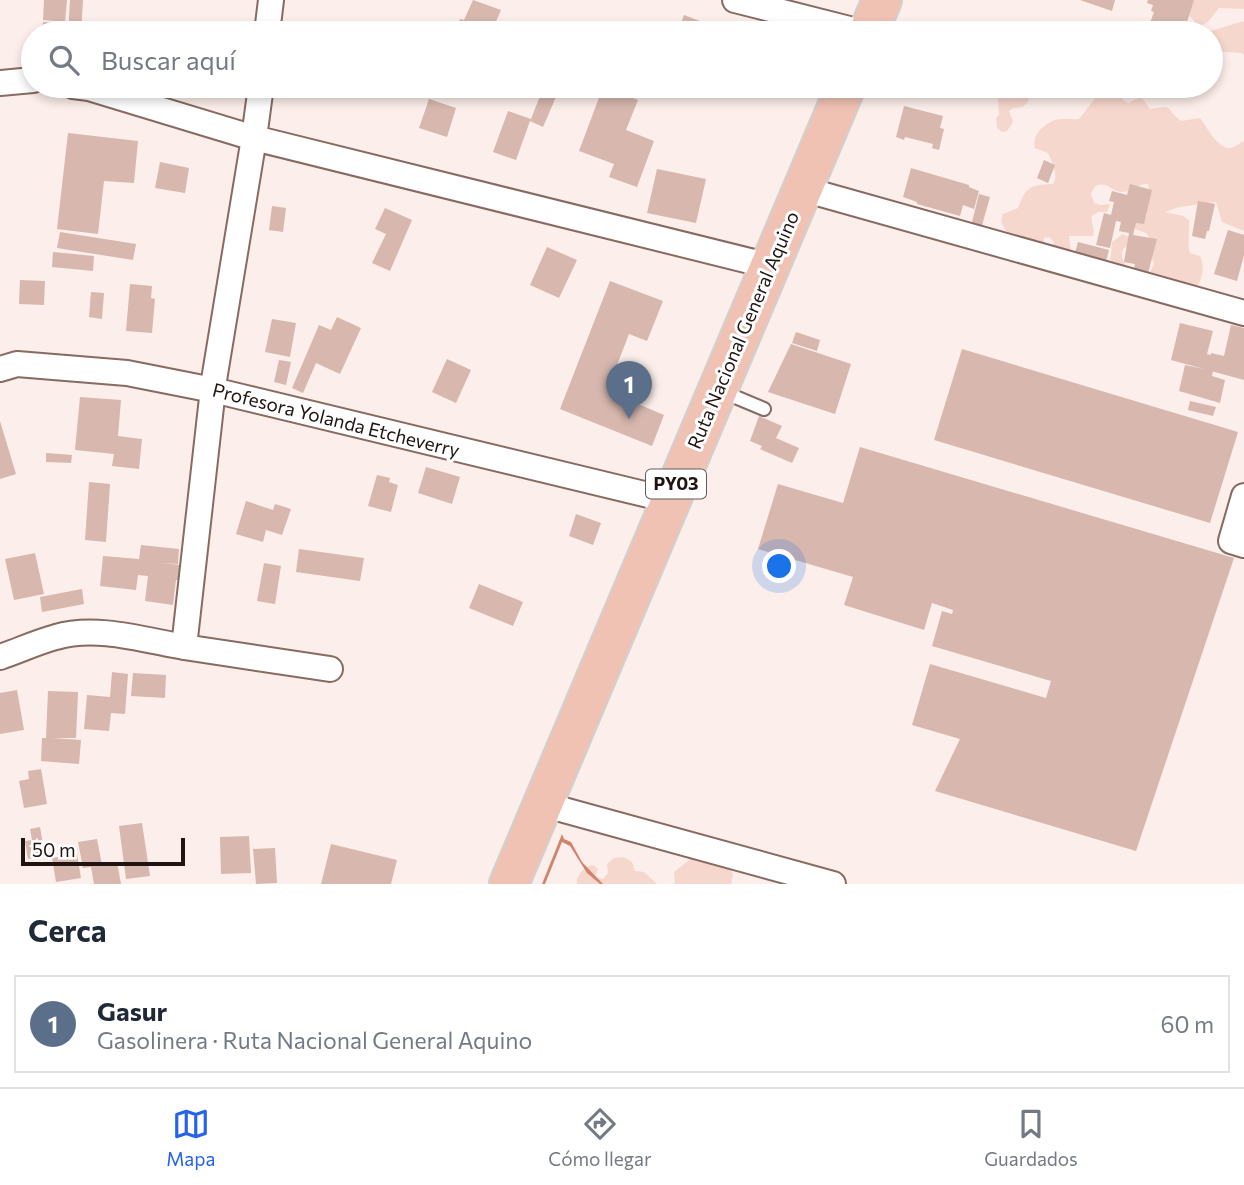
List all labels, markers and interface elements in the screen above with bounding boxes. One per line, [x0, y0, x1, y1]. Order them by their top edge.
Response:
search box [21, 21, 1223, 98]
icon: search [45, 41, 83, 79]
text: Buscar aquí [101, 44, 236, 75]
street label: Ruta Nacional General Aquino [682, 208, 803, 452]
pin: 1 [606, 361, 652, 419]
street label: Profesora Yolanda Etcheverry [210, 378, 462, 461]
road number: PY03 [646, 470, 706, 498]
your location [762, 549, 796, 583]
scale bar [21, 835, 186, 867]
text: 50 m [32, 838, 76, 861]
text: Cerca [28, 911, 107, 948]
text: Gasur [97, 995, 167, 1026]
text: 1 [48, 1010, 58, 1038]
text: 60 m [1161, 1010, 1214, 1038]
text: Gasolinera · Ruta Nacional General Aquino [97, 1026, 532, 1054]
tab: Mapa [166, 1105, 215, 1170]
tab: Cómo llegar [548, 1105, 651, 1170]
tab: Guardados [984, 1105, 1078, 1170]

